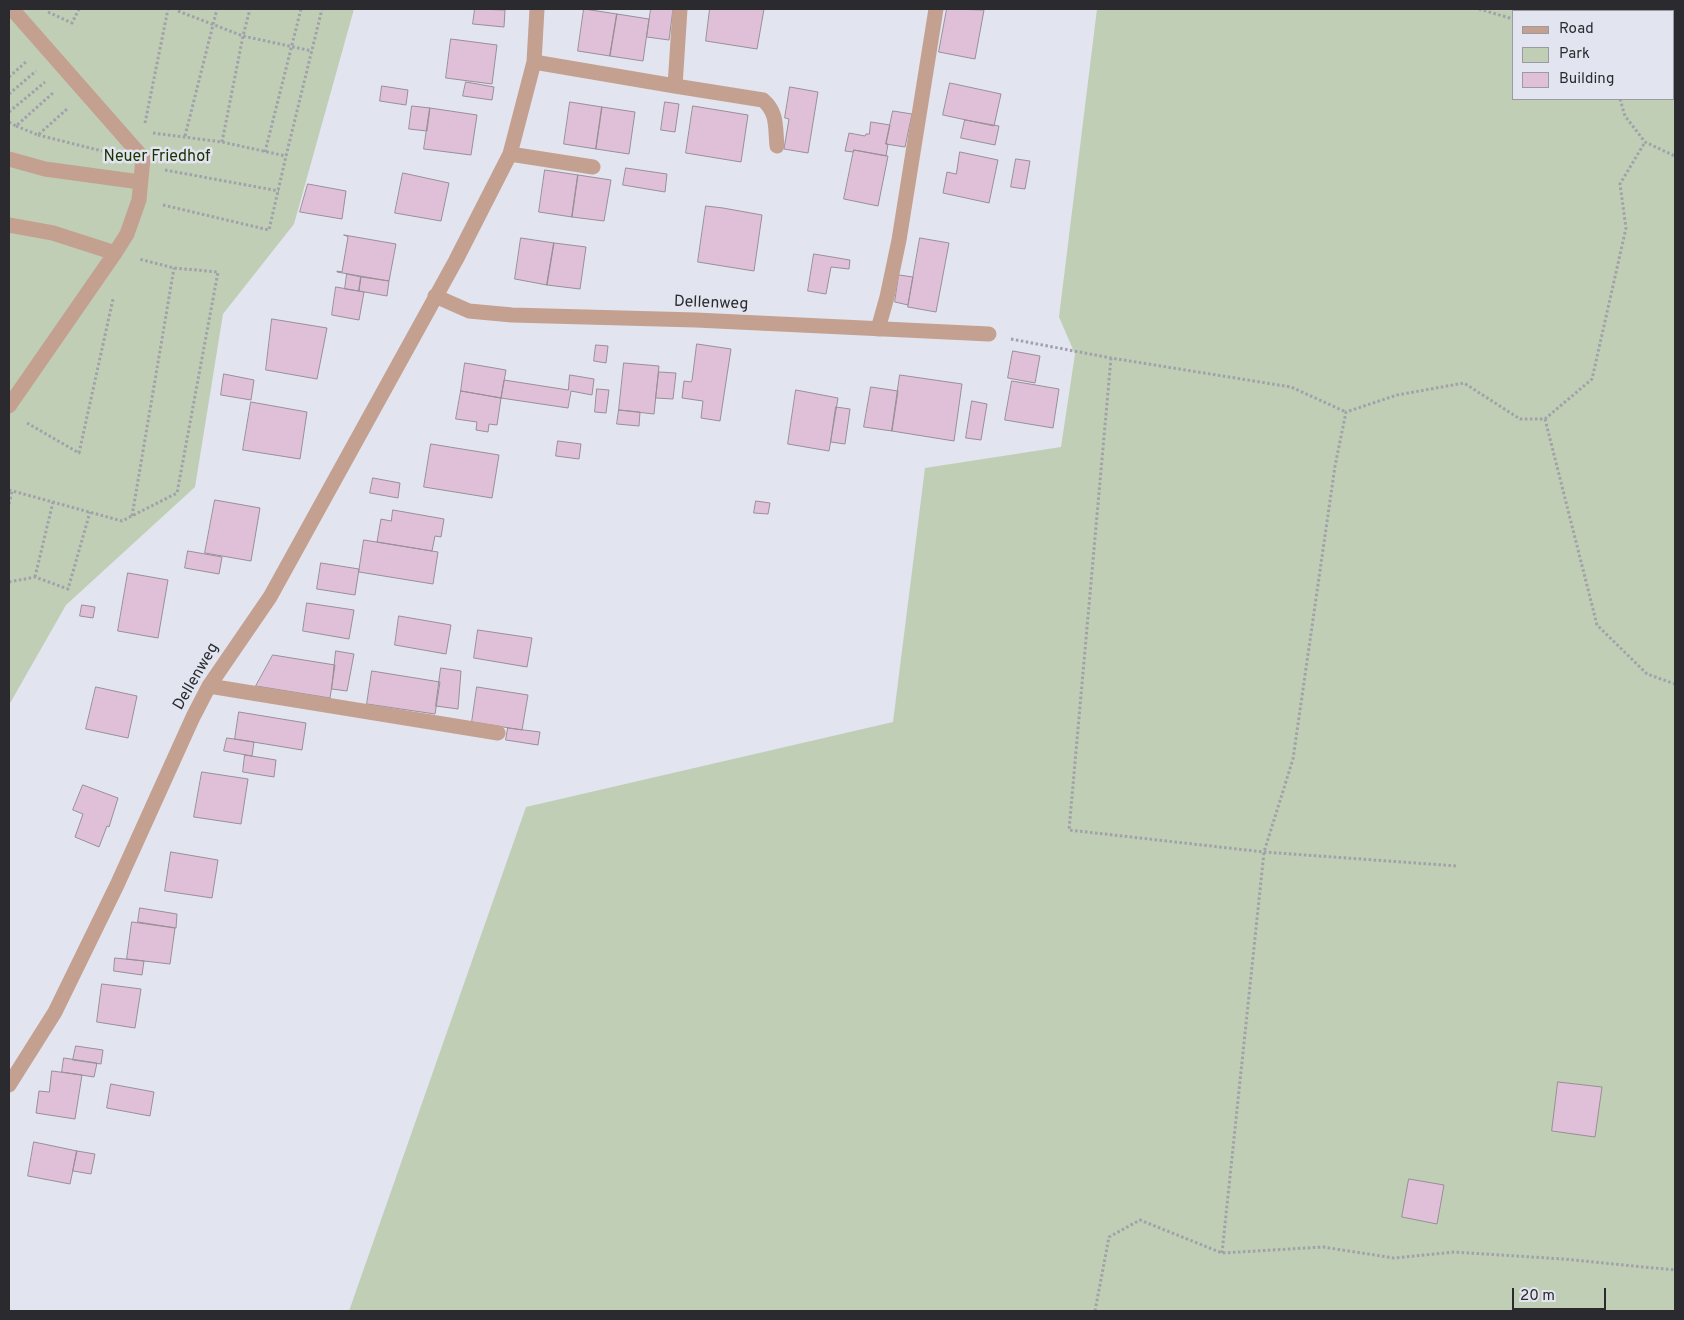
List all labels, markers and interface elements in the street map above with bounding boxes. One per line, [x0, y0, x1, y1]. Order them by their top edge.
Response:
legend [1512, 10, 1674, 100]
text: Road [1559, 20, 1594, 39]
text: Park [1559, 45, 1590, 64]
text: Building [1559, 70, 1614, 89]
park label: Neuer Friedhof [104, 148, 210, 168]
street label: Dellenweg [673, 293, 749, 315]
street label: Dellenweg [170, 640, 224, 714]
scale bar [1514, 1278, 1608, 1310]
text: 20 m [1520, 1287, 1555, 1306]

